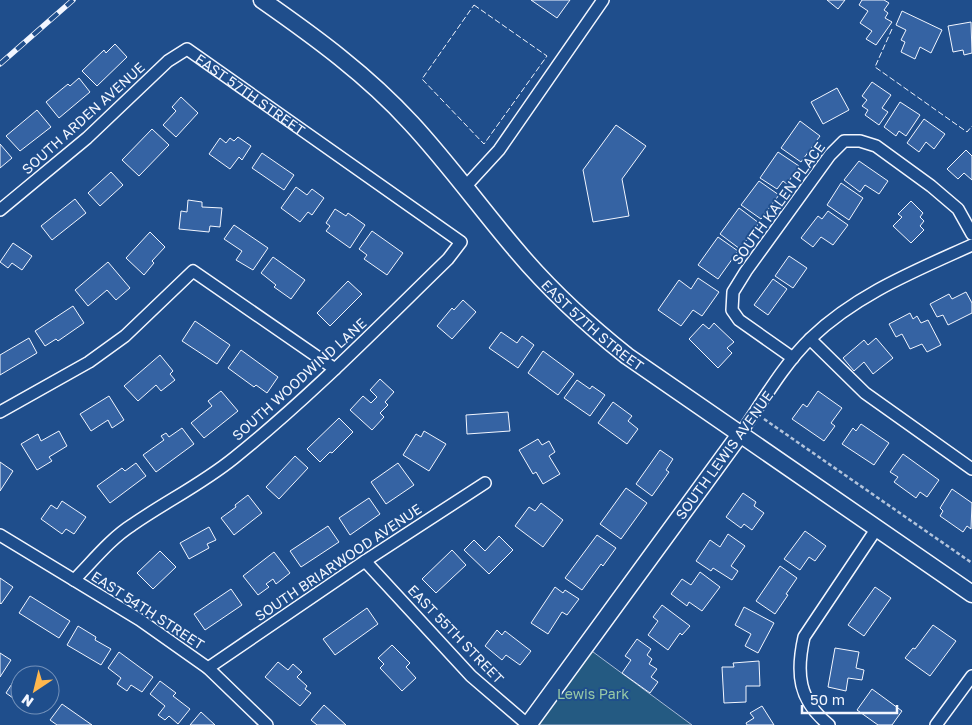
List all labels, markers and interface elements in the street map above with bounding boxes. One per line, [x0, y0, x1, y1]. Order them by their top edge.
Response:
street label: EAST 57TH STREET [193, 49, 309, 138]
street label: SOUTH ARDEN AVENUE [18, 58, 148, 178]
street label: SOUTH KALEN PLACE [728, 139, 828, 267]
street label: EAST 57TH STREET [538, 276, 648, 374]
street label: SOUTH WOODWIND LANE [228, 314, 370, 444]
street label: SOUTH LEWIS AVENUE [672, 387, 776, 523]
street label: SOUTH BRIARWOOD AVENUE [251, 500, 425, 624]
street label: EAST 54TH STREET [88, 567, 208, 653]
street label: EAST 55TH STREET [404, 581, 508, 687]
north arrow [10, 665, 60, 715]
scale bar [802, 682, 897, 714]
park label: Lewis Park [557, 685, 629, 702]
text: 50 m [810, 690, 845, 708]
text: N [18, 691, 36, 711]

